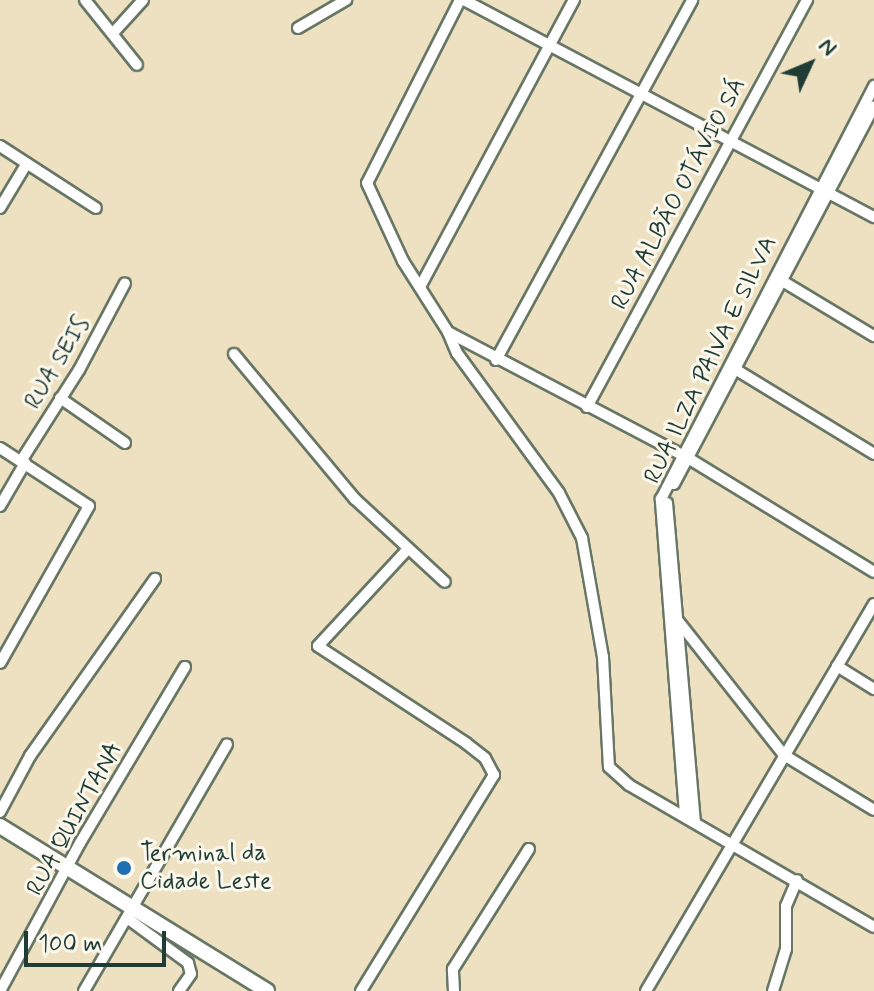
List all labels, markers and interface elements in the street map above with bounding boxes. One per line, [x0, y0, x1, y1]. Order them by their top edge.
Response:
north arrow [770, 24, 850, 104]
text: N [812, 32, 842, 62]
street label: RUA ALBÃO OTÁVIO SÁ [606, 73, 752, 315]
street label: RUA ILZA PAIVA E SILVA [636, 226, 786, 494]
street label: RUA SEIS [19, 311, 97, 415]
street label: RUA QUINTANA [20, 736, 130, 902]
place label: Terminal da Cidade Leste [140, 840, 272, 896]
marker: Terminal da Cidade Leste [115, 859, 133, 877]
scale bar [28, 915, 170, 965]
text: 100 m [38, 929, 102, 960]

